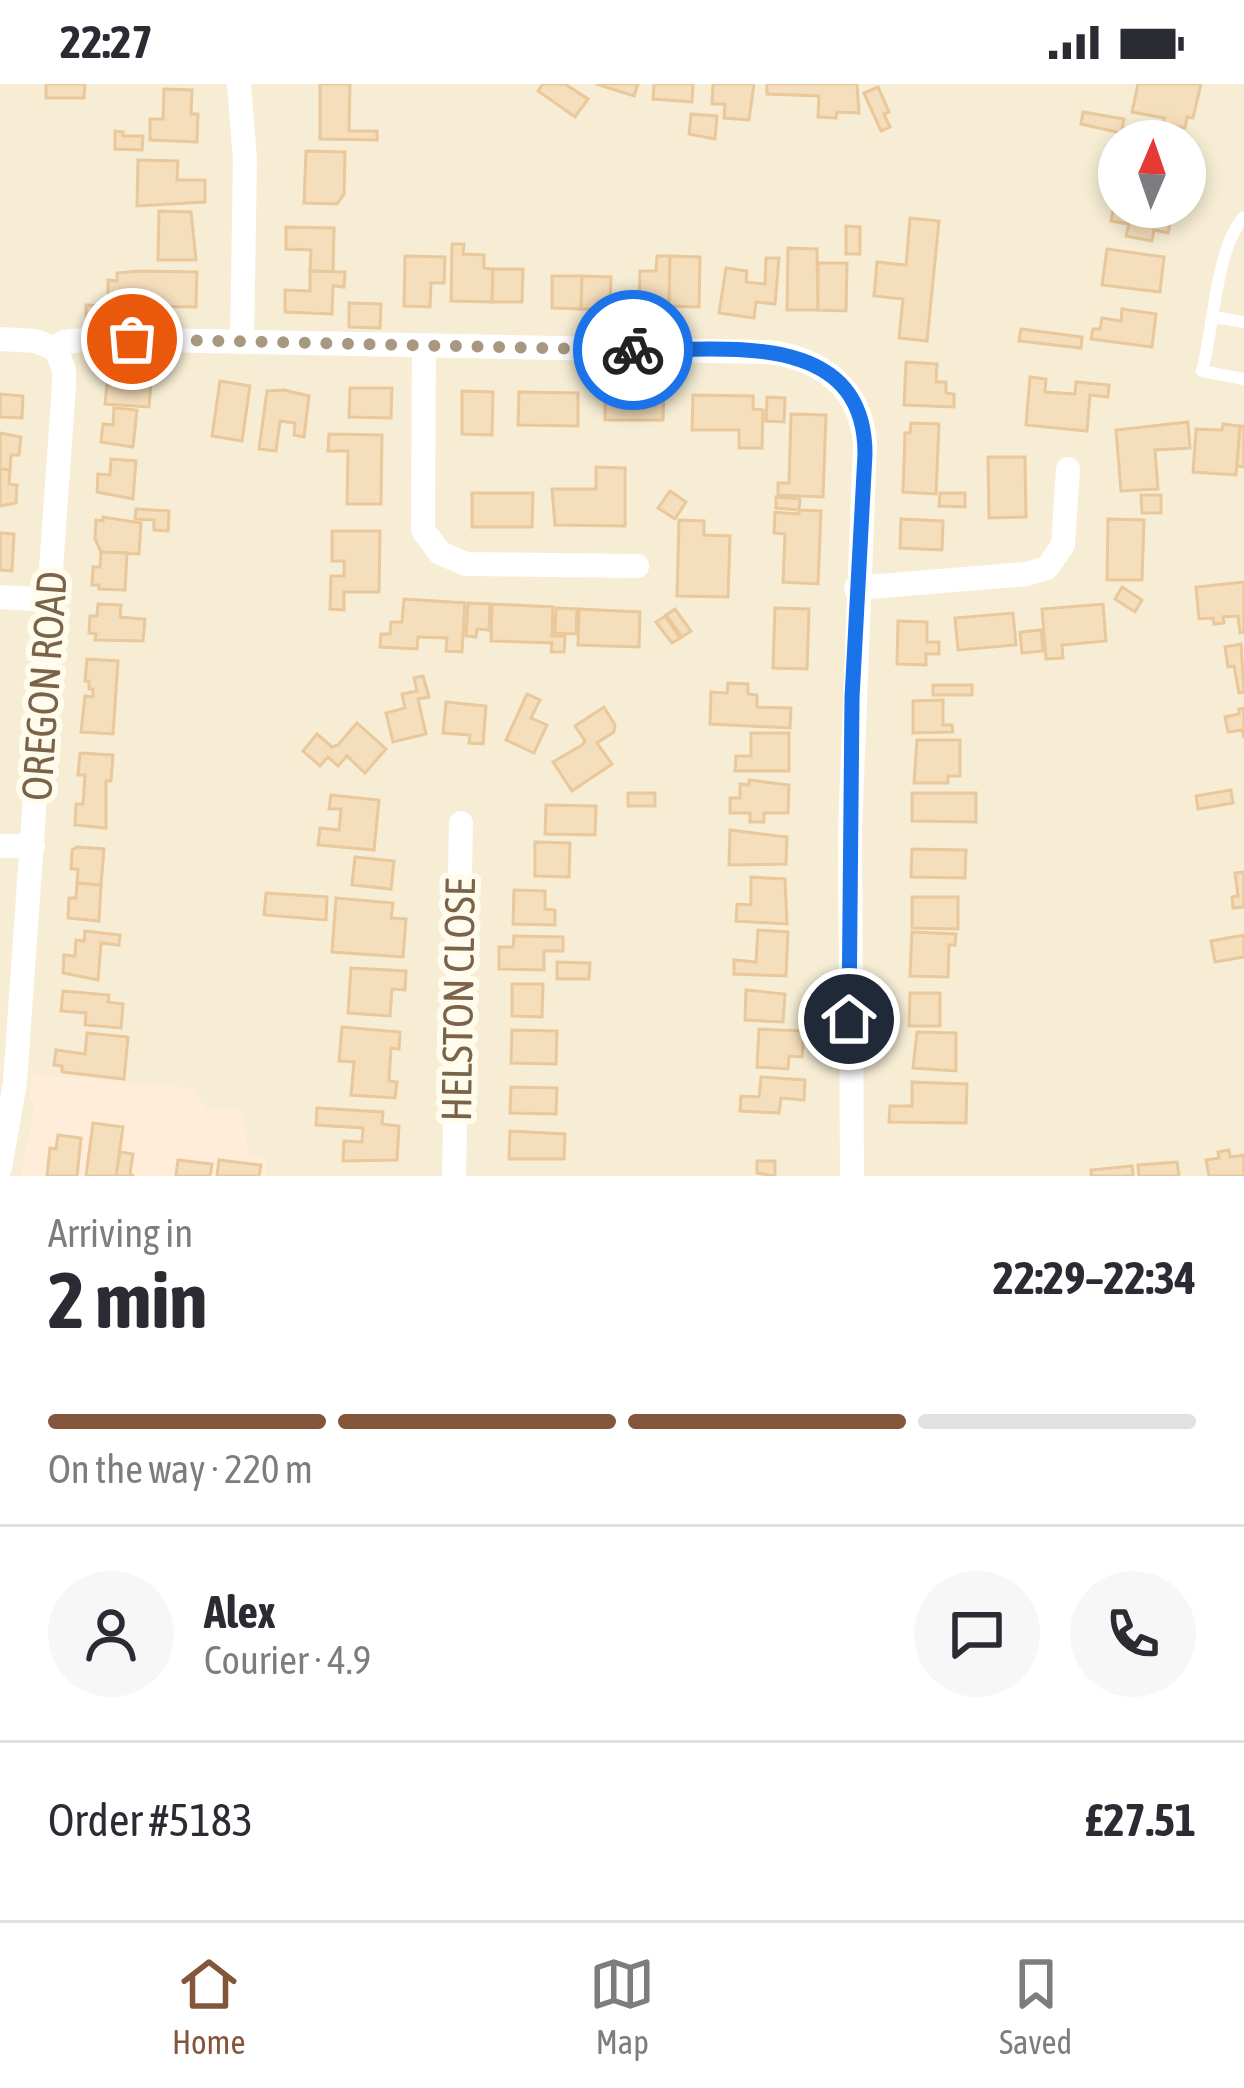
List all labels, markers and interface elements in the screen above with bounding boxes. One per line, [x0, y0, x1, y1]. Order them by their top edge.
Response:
text: 22:27 [60, 16, 153, 68]
north arrow [1098, 120, 1206, 228]
map controls [1098, 120, 1206, 228]
pin [81, 288, 183, 390]
courier [573, 290, 693, 410]
icon: bag [99, 306, 165, 372]
icon: bike [600, 317, 666, 383]
street label: OREGON ROAD [12, 570, 76, 802]
street label: HELSTON CLOSE [432, 878, 484, 1122]
pin [798, 968, 900, 1070]
icon: home [816, 986, 882, 1052]
text: Arriving in [48, 1211, 193, 1255]
text: 22:29–22:34 [993, 1252, 1196, 1304]
text: 2 min [48, 1255, 207, 1345]
text: On the way · 220 m [48, 1447, 313, 1491]
button: person [48, 1571, 174, 1697]
button: chat [914, 1571, 1040, 1697]
button: phone [1070, 1571, 1196, 1697]
text: Alex [204, 1586, 276, 1638]
text: Courier · 4.9 [204, 1638, 371, 1682]
text: Order #5183 [48, 1794, 253, 1846]
text: £27.51 [1084, 1794, 1196, 1846]
tab: Home [172, 1951, 245, 2061]
tab: Map [589, 1951, 655, 2061]
tab: Saved [999, 1951, 1072, 2061]

